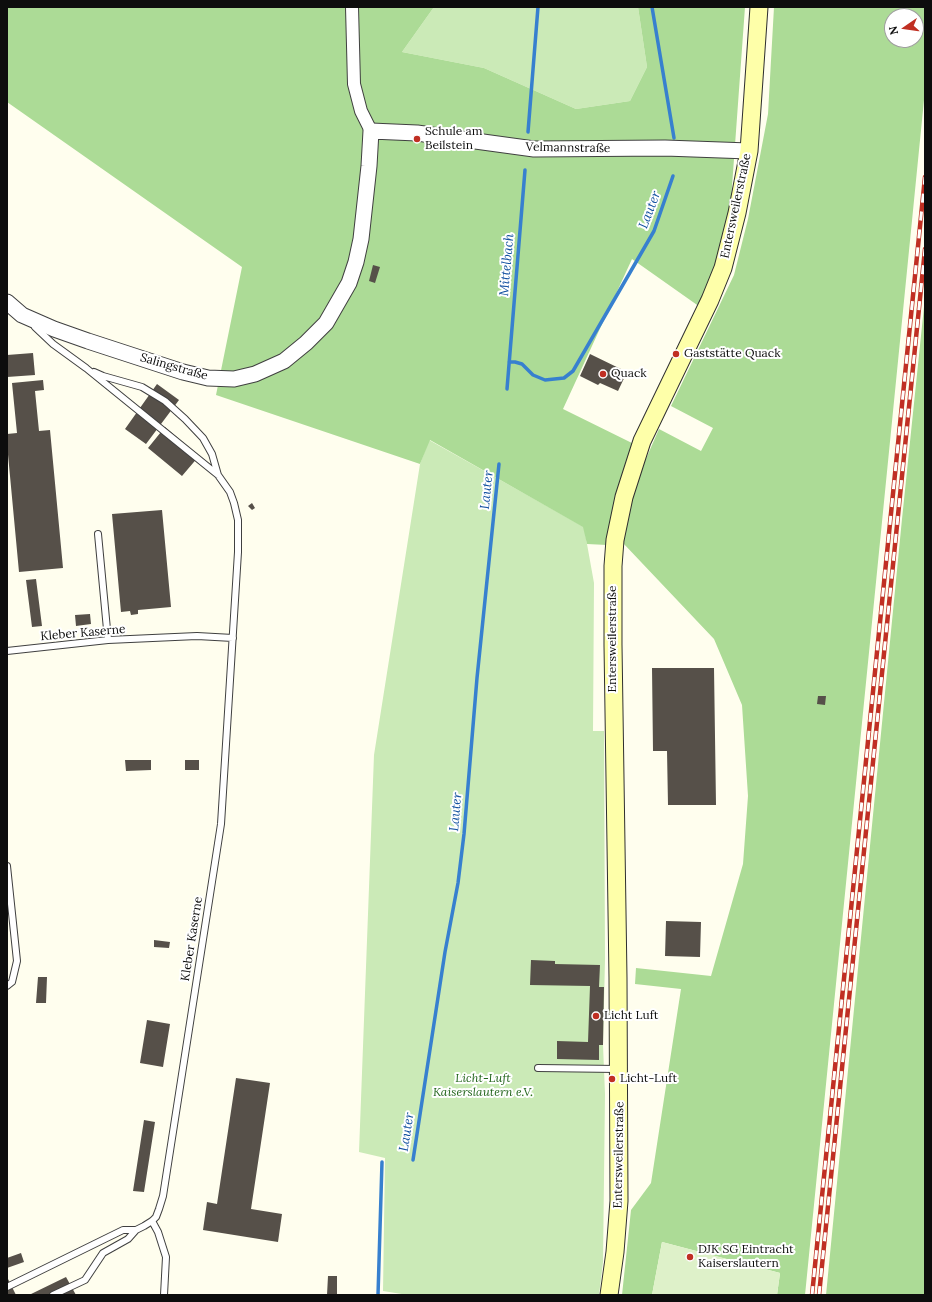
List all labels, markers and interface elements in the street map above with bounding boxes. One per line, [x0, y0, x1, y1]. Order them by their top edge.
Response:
north arrow [884, 8, 924, 48]
text: N [886, 25, 901, 36]
place label: Schule am Beilstein [425, 125, 482, 153]
marker: Schule am Beilstein [412, 134, 422, 144]
street label: Velmannstraße [525, 140, 611, 156]
street label: Entersweilerstraße [718, 152, 754, 260]
water label: Lauter [636, 189, 664, 231]
water label: Mittelbach [496, 233, 518, 297]
place label: Gaststätte Quack [684, 347, 781, 361]
marker: Gaststätte Quack [671, 349, 681, 359]
street label: Salingstraße [139, 350, 209, 384]
place label: Quack [611, 367, 647, 381]
marker: Quack [598, 369, 608, 379]
water label: Lauter [477, 470, 497, 510]
street label: Entersweilerstraße [606, 585, 620, 693]
street label: Kleber Kaserne [40, 622, 126, 644]
water label: Lauter [447, 792, 465, 832]
street label: Kleber Kaserne [178, 896, 206, 982]
place label: Licht Luft [604, 1009, 659, 1023]
marker: Licht Luft [591, 1011, 601, 1021]
park label: Licht-Luft Kaiserslautern e.V. [433, 1072, 533, 1100]
place label: Licht-Luft [620, 1072, 677, 1086]
marker: Licht-Luft [607, 1074, 617, 1084]
street label: Entersweilerstraße [611, 1101, 627, 1209]
water label: Lauter [396, 1111, 418, 1153]
place label: DJK SG Eintracht Kaiserslautern [698, 1243, 794, 1271]
marker: DJK SG Eintracht Kaiserslautern [685, 1252, 695, 1262]

